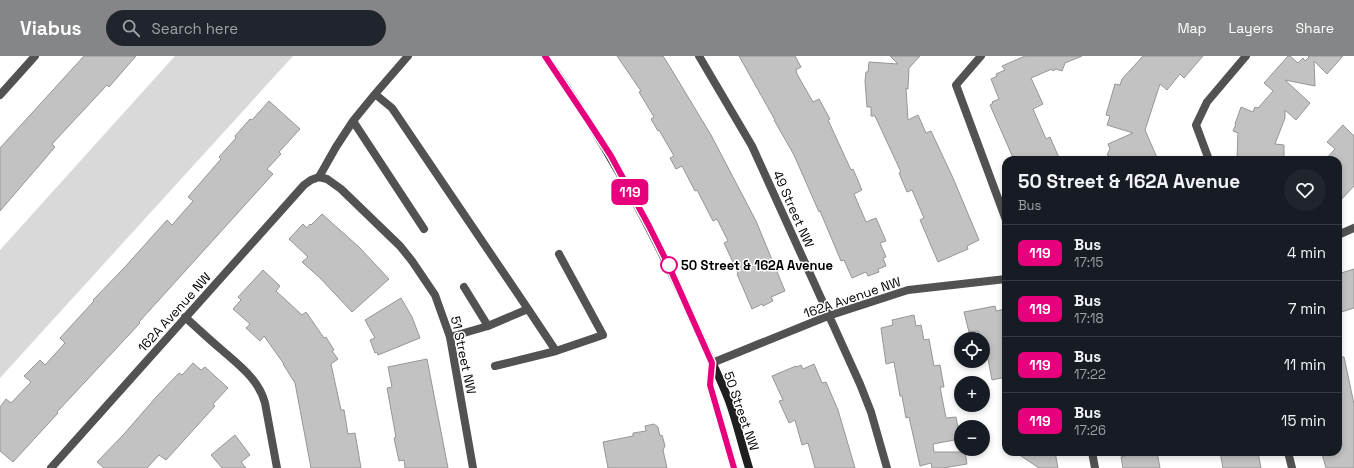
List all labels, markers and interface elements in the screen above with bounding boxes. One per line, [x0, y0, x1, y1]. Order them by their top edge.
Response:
search box [106, 10, 386, 46]
text: Viabus [20, 16, 82, 41]
icon: search [120, 17, 142, 39]
text: Search here [152, 19, 238, 38]
text: Map [1177, 19, 1207, 37]
text: Layers [1229, 19, 1273, 37]
text: Share [1295, 19, 1334, 37]
street label: 49 Street NW [769, 168, 818, 250]
text: 50 Street & 162A Avenue [1018, 169, 1240, 194]
button: heart [1284, 169, 1326, 211]
line badge: 119 [607, 179, 653, 205]
text: 119 [619, 183, 641, 201]
text: Bus [1018, 197, 1041, 214]
text: Bus [1074, 235, 1101, 254]
text: 4 min [1287, 243, 1326, 262]
text: 119 [1029, 244, 1051, 262]
text: 17:15 [1074, 254, 1103, 271]
marker: 50 Street & 162A Avenue [660, 256, 678, 274]
place label: 50 Street & 162A Avenue [681, 257, 833, 274]
street label: 162A Avenue NW [134, 269, 215, 356]
street label: 162A Avenue NW [801, 273, 903, 322]
text: Bus [1074, 291, 1101, 310]
text: 7 min [1288, 299, 1326, 318]
text: 119 [1029, 300, 1051, 318]
text: 17:18 [1074, 310, 1104, 327]
street label: 51 Street NW [447, 314, 480, 396]
map controls [954, 332, 990, 456]
button: locate [954, 332, 990, 368]
text: Bus [1074, 347, 1101, 366]
text: 11 min [1284, 355, 1326, 374]
text: 119 [1029, 356, 1051, 374]
text: 17:22 [1074, 366, 1106, 383]
street label: 50 Street NW [720, 369, 763, 453]
button: + [954, 376, 990, 412]
text: Bus [1074, 403, 1101, 422]
text: 15 min [1281, 411, 1326, 430]
text: 119 [1029, 412, 1051, 430]
button: − [954, 420, 990, 456]
text: 17:26 [1074, 422, 1106, 439]

